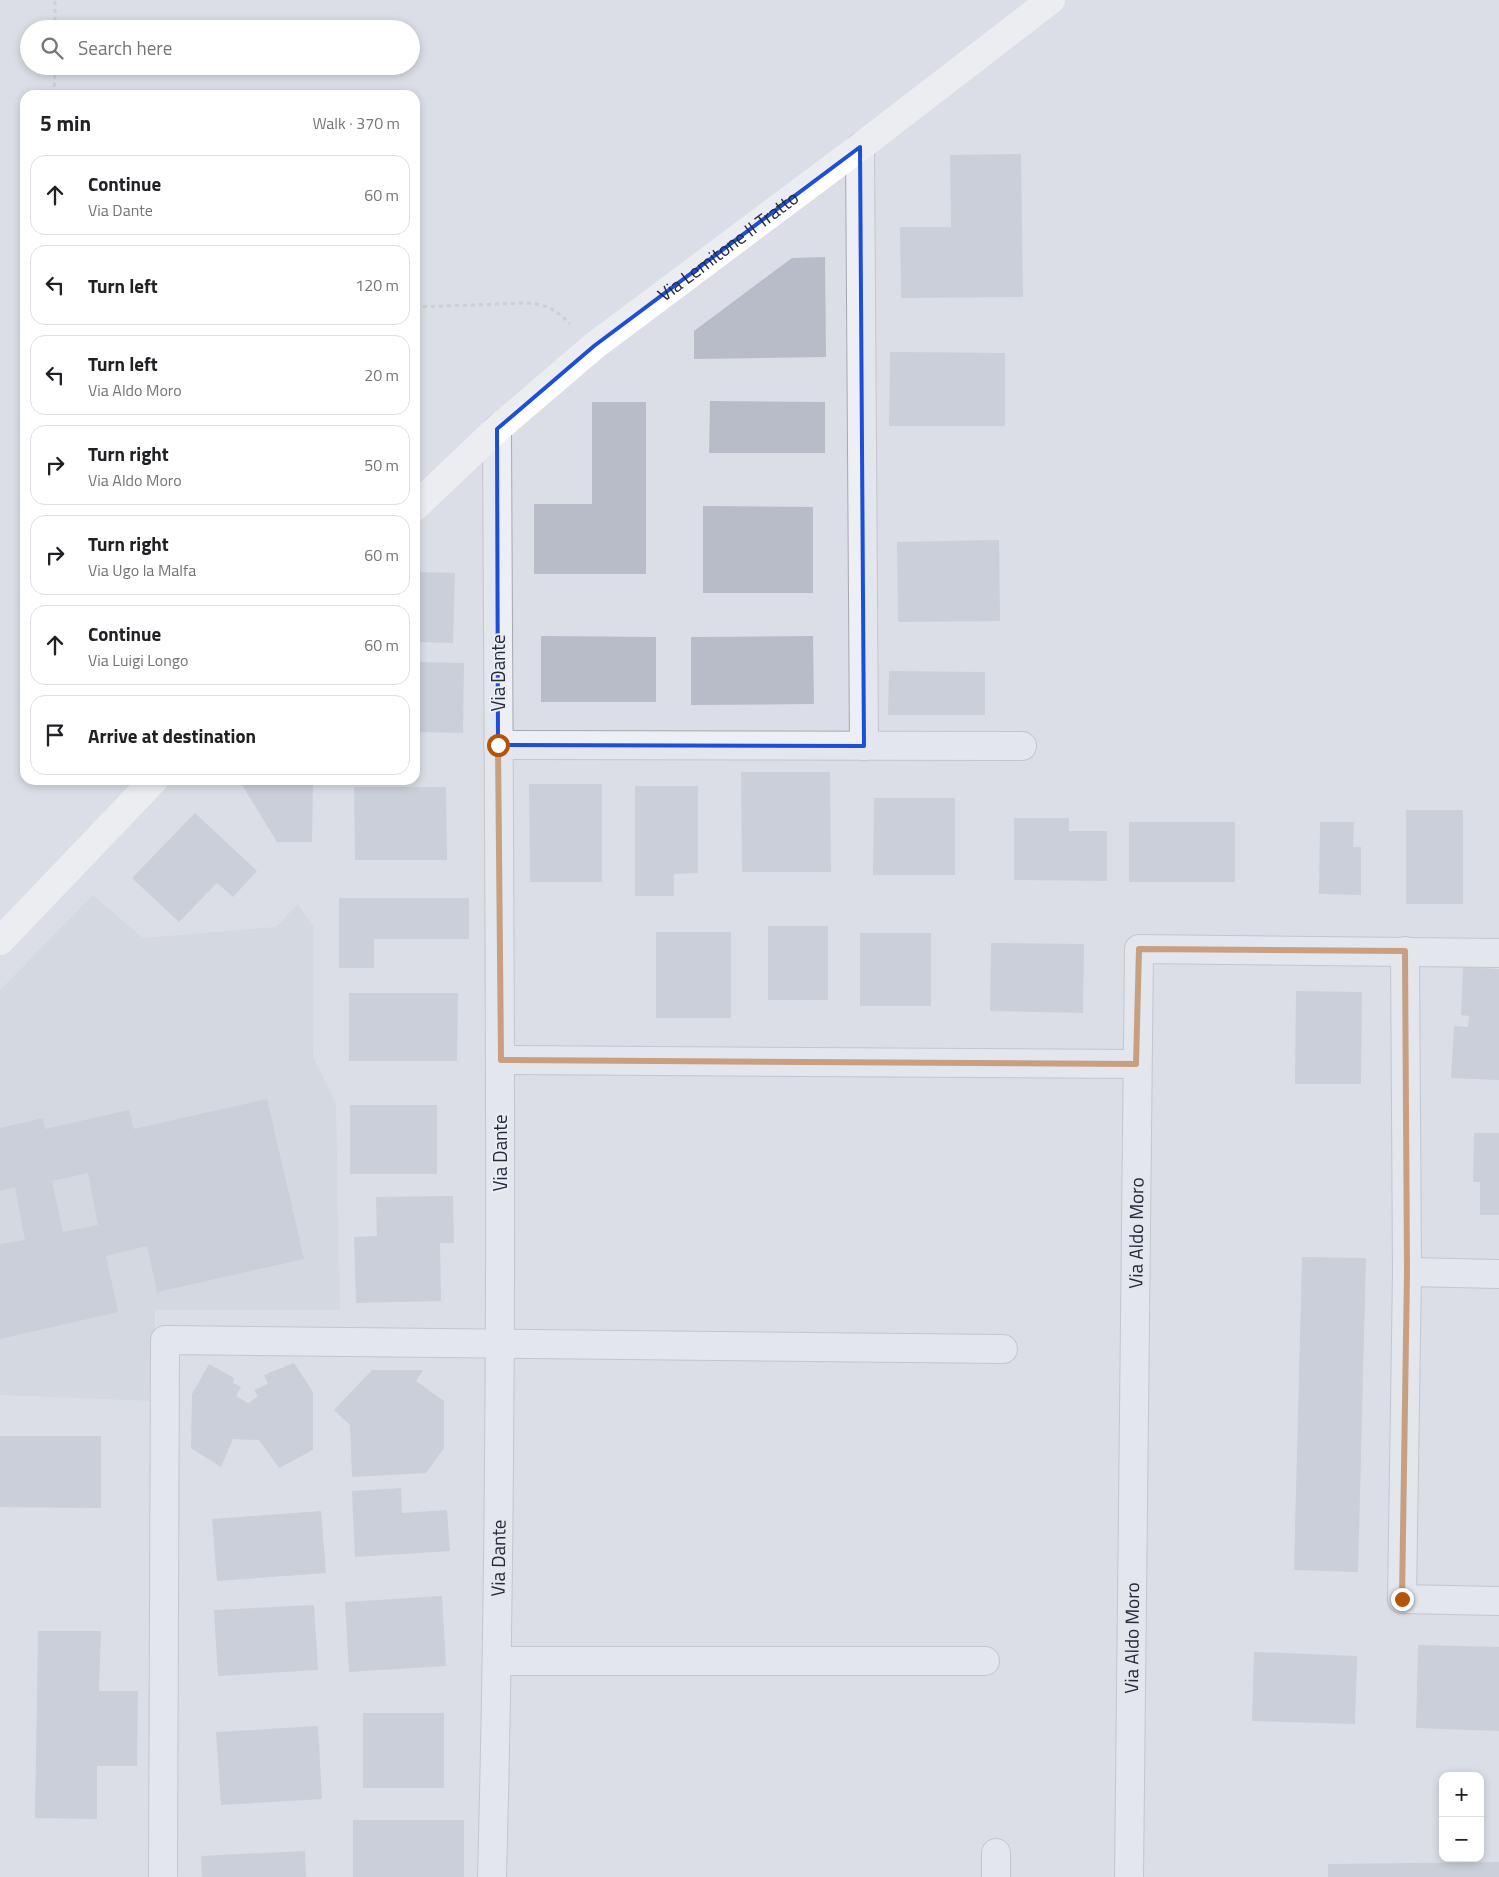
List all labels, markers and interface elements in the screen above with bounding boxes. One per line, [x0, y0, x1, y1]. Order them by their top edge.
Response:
search box [20, 20, 420, 75]
text: Search here [78, 33, 172, 62]
icon: search [38, 34, 66, 62]
text: 5 min [40, 107, 91, 139]
text: Walk · 370 m [312, 111, 400, 135]
text: Continue [88, 169, 161, 198]
icon: ahead [41, 181, 69, 209]
text: 60 m [364, 183, 399, 207]
street label: Via Lemitone II Tratto [651, 183, 804, 308]
text: Via Dante [88, 198, 153, 222]
icon: left [41, 271, 69, 299]
text: Turn left [88, 271, 158, 300]
text: 120 m [355, 273, 399, 297]
text: Turn left [88, 349, 158, 378]
icon: left [41, 361, 69, 389]
text: 20 m [364, 363, 399, 387]
text: Via Aldo Moro [88, 378, 182, 402]
text: Turn right [88, 439, 169, 468]
icon: right [41, 451, 69, 479]
text: 50 m [364, 453, 399, 477]
text: Via Aldo Moro [88, 468, 182, 492]
text: Turn right [88, 529, 169, 558]
icon: right [41, 541, 69, 569]
text: 60 m [364, 543, 399, 567]
text: Via Ugo la Malfa [88, 558, 196, 582]
text: Continue [88, 619, 161, 648]
icon: ahead [41, 631, 69, 659]
text: 60 m [364, 633, 399, 657]
street label: Via Dante [483, 634, 512, 712]
text: Via Luigi Longo [88, 648, 188, 672]
icon: arrive [41, 721, 69, 749]
text: Arrive at destination [88, 721, 256, 750]
route start [487, 734, 510, 757]
street label: Via Dante [485, 1114, 514, 1192]
street label: Via Aldo Moro [1120, 1177, 1151, 1289]
street label: Via Dante [483, 1519, 512, 1597]
street label: Via Aldo Moro [1116, 1582, 1146, 1694]
route end [1391, 1588, 1414, 1611]
map controls [1439, 1772, 1484, 1862]
button: + [1439, 1772, 1484, 1817]
button: − [1439, 1817, 1484, 1862]

